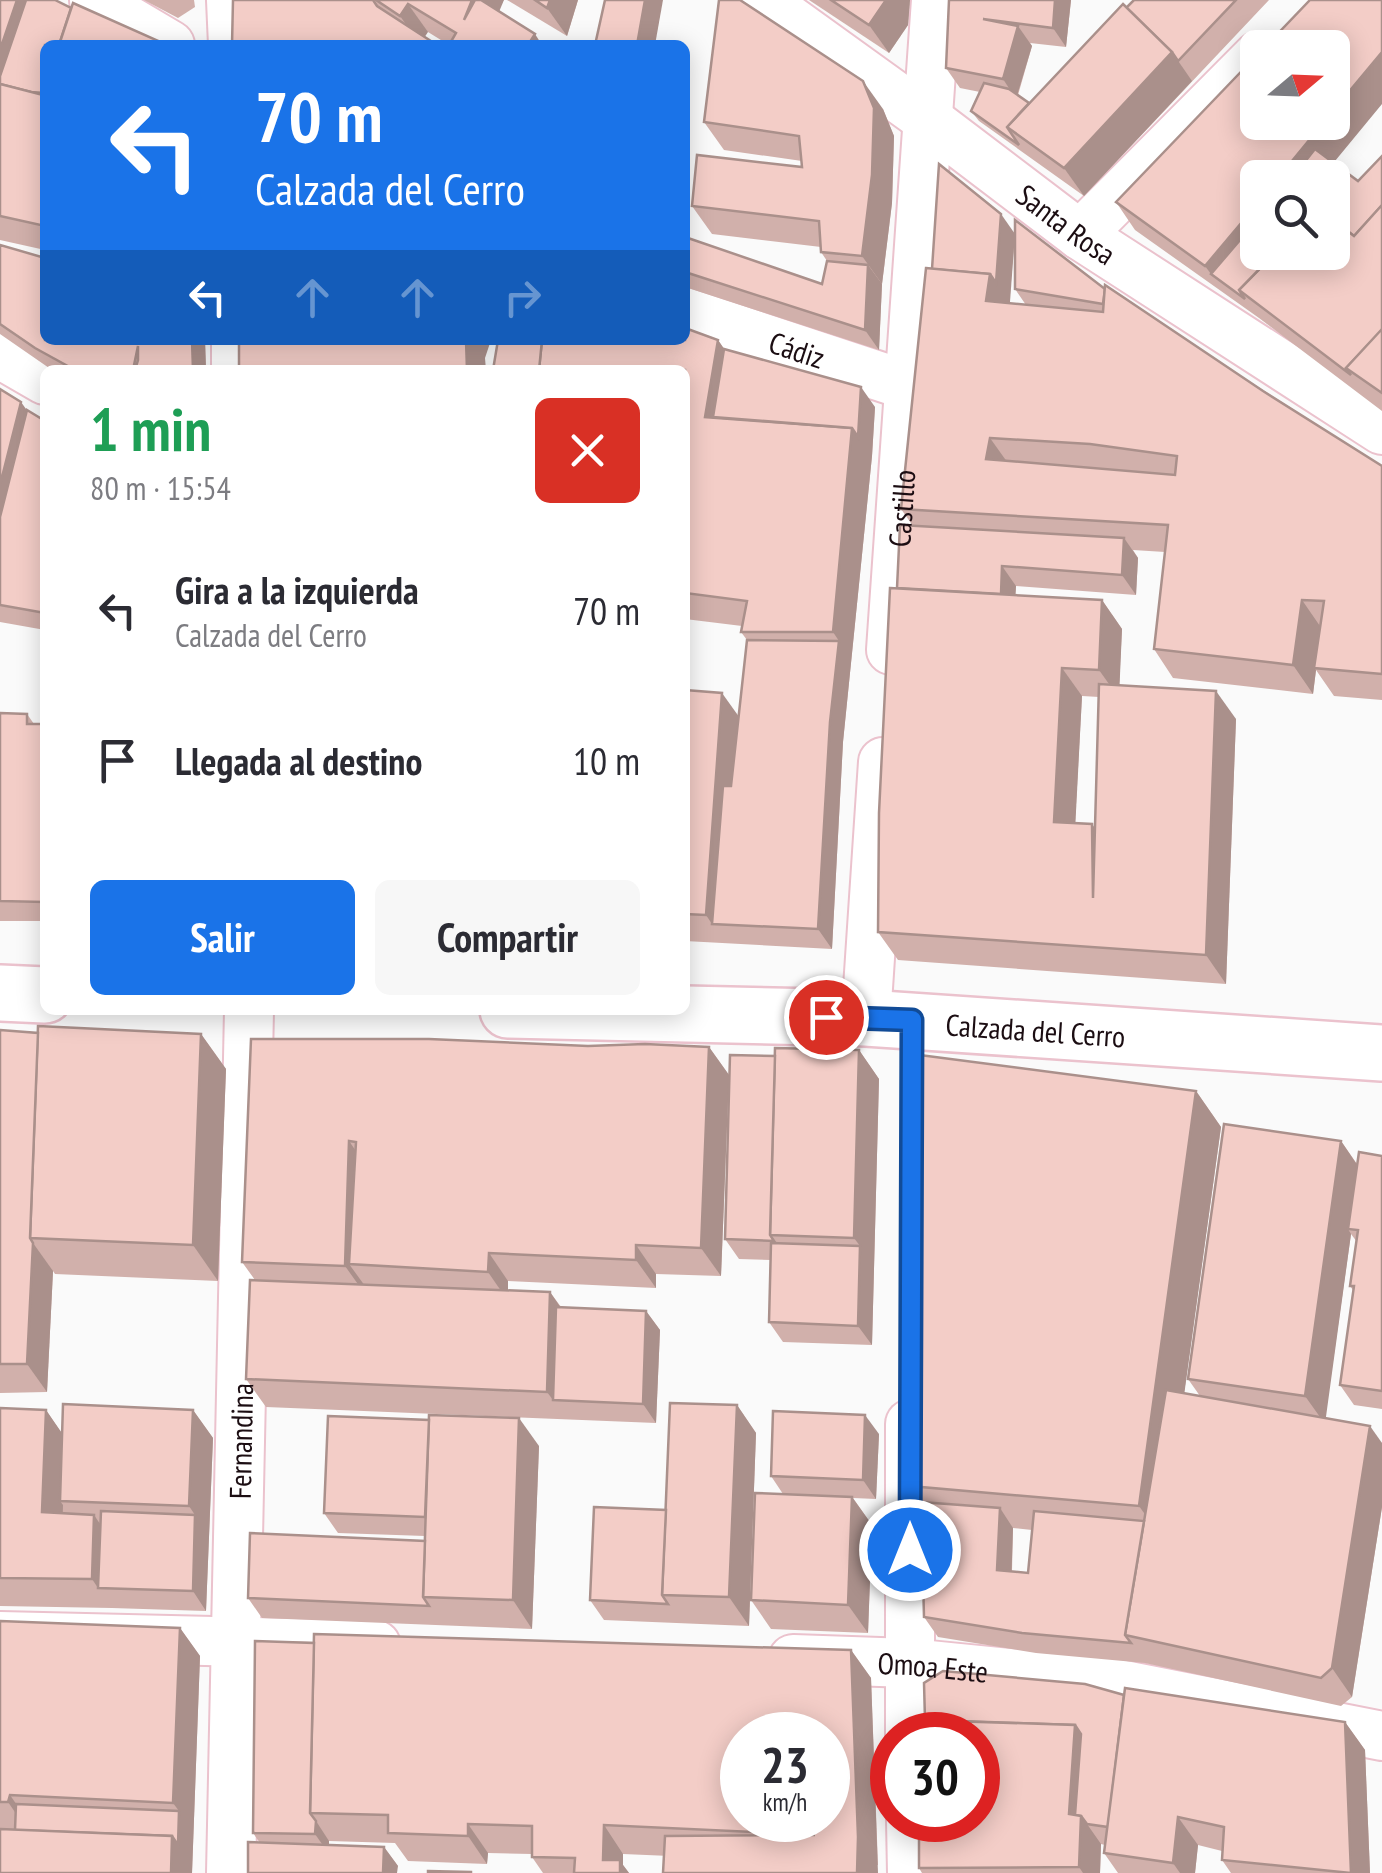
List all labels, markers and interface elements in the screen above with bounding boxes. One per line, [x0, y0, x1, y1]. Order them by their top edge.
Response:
north arrow [1240, 30, 1350, 140]
map controls [1240, 30, 1350, 270]
text: 70 m [255, 71, 383, 161]
icon: left [90, 80, 220, 210]
text: Calzada del Cerro [255, 159, 525, 217]
button: search [1240, 160, 1350, 270]
street label: Santa Rosa [1009, 175, 1123, 273]
icon: left [180, 270, 235, 325]
icon: ahead [285, 270, 340, 325]
icon: ahead [390, 270, 445, 325]
icon: right [495, 270, 550, 325]
street label: Cádiz [764, 322, 830, 376]
text: 1 min [90, 390, 211, 468]
button: close [535, 398, 640, 503]
text: 80 m · 15:54 [90, 467, 231, 509]
street label: Castillo [879, 468, 923, 548]
text: Gira a la izquierda [175, 565, 419, 614]
icon: left [90, 583, 145, 638]
text: 70 m [573, 586, 640, 635]
text: Calzada del Cerro [175, 614, 367, 656]
icon: arrive [90, 733, 145, 788]
text: Llegada al destino [175, 736, 422, 785]
text: 10 m [573, 736, 640, 785]
button: Salir [90, 880, 355, 995]
button: Compartir [375, 880, 640, 995]
pin [784, 975, 869, 1060]
icon: arrive [799, 990, 854, 1045]
street label: Calzada del Cerro [944, 1004, 1127, 1055]
street label: Fernandina [219, 1383, 261, 1500]
position arrow [858, 1498, 962, 1602]
street label: Omoa Este [877, 1642, 990, 1690]
speed limit sign: 30 [870, 1712, 1000, 1842]
text: 23 [761, 1732, 809, 1797]
text: km/h [763, 1786, 807, 1818]

